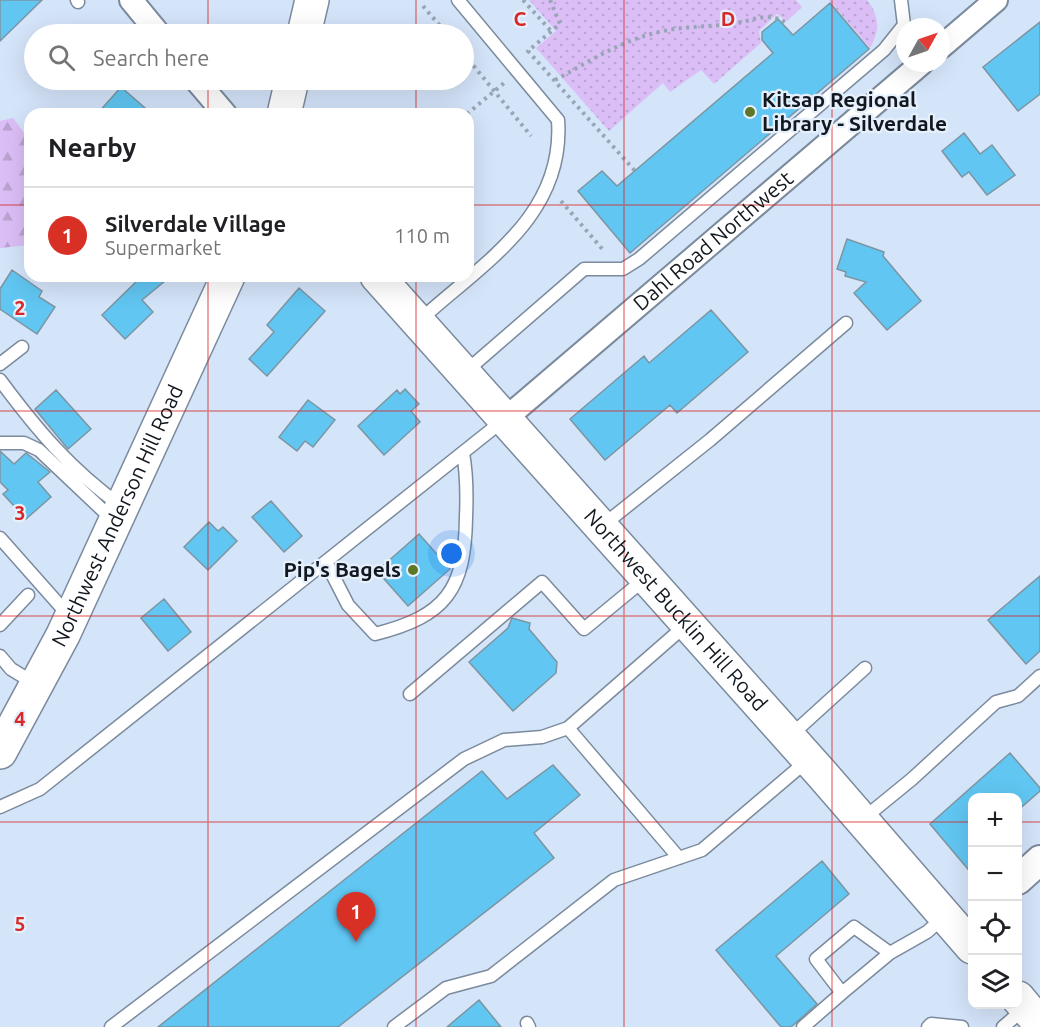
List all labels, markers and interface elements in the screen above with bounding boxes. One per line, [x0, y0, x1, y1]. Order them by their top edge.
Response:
text: C [514, 7, 527, 30]
text: D [721, 7, 735, 30]
north arrow [896, 18, 950, 72]
search box [24, 24, 474, 90]
icon: search [45, 41, 78, 74]
text: Search here [93, 45, 209, 70]
place label: Kitsap Regional Library - Silverdale [762, 87, 947, 135]
marker: Kitsap Regional Library - Silverdale [743, 105, 757, 119]
text: Nearby [48, 133, 136, 162]
street label: Dahl Road Northwest [628, 166, 797, 315]
text: Silverdale Village [105, 211, 286, 236]
text: 1 [62, 224, 73, 247]
text: 110 m [394, 224, 450, 247]
text: Supermarket [105, 236, 221, 259]
text: 2 [14, 296, 26, 319]
street label: Northwest Anderson Hill Road [46, 381, 187, 650]
text: 3 [14, 501, 26, 524]
street label: Northwest Bucklin Hill Road [580, 503, 773, 715]
your location [437, 539, 466, 568]
place label: Pip's Bagels [284, 557, 401, 581]
marker: Pip's Bagels [406, 563, 420, 577]
text: 4 [14, 707, 26, 730]
map controls [968, 793, 1022, 1009]
button: + [968, 793, 1022, 847]
button: − [968, 847, 1022, 901]
pin: 1 [336, 892, 376, 942]
button: locate [968, 901, 1022, 955]
text: 5 [14, 912, 26, 935]
button: layers [968, 955, 1022, 1009]

